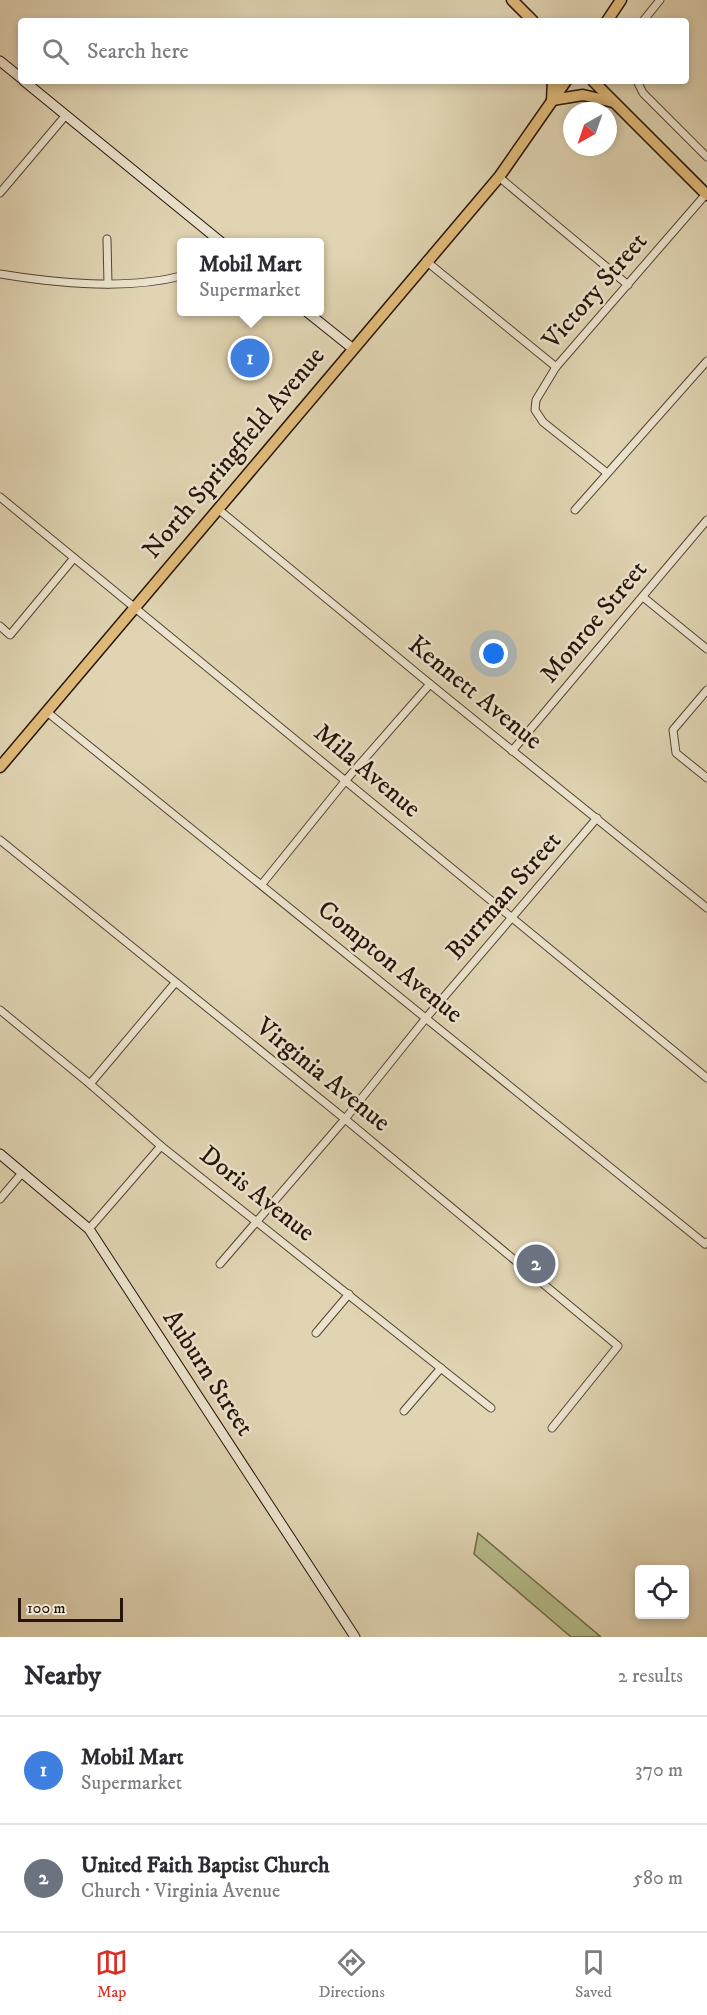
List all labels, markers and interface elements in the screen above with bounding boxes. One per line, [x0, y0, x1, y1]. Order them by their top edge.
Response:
search box [18, 18, 689, 84]
icon: search [39, 35, 72, 68]
text: Search here [87, 38, 189, 65]
north arrow [563, 102, 617, 156]
street label: Victory Street [535, 226, 655, 357]
popup [177, 238, 324, 316]
text: Mobil Mart [199, 251, 302, 278]
text: Supermarket [199, 278, 300, 303]
pin: 1 [230, 336, 270, 380]
street label: North Springfield Avenue [136, 340, 332, 566]
street label: Monroe Street [533, 554, 655, 690]
street label: Kennett Avenue [401, 629, 549, 757]
your location [479, 639, 508, 668]
street label: Mila Avenue [307, 717, 427, 825]
street label: Burrman Street [439, 825, 569, 967]
street label: Compton Avenue [311, 893, 469, 1031]
street label: Virginia Avenue [248, 1010, 397, 1139]
street label: Doris Avenue [193, 1139, 321, 1249]
pin: 2 [516, 1242, 556, 1286]
street label: Auburn Street [155, 1304, 261, 1442]
map controls [635, 1565, 689, 1619]
button: locate [635, 1565, 689, 1619]
scale bar [18, 1595, 123, 1622]
text: 100 m [27, 1598, 66, 1618]
text: Nearby [24, 1660, 101, 1693]
text: 2 results [618, 1664, 683, 1689]
text: Mobil Mart [81, 1744, 183, 1771]
text: 1 [40, 1758, 47, 1783]
text: 370 m [635, 1758, 683, 1783]
text: Supermarket [81, 1771, 182, 1796]
text: United Faith Baptist Church [81, 1852, 329, 1879]
text: 2 [39, 1866, 48, 1891]
text: 580 m [633, 1866, 683, 1891]
text: Church · Virginia Avenue [81, 1879, 280, 1904]
tab: Map [95, 1946, 128, 2002]
tab: Directions [318, 1946, 385, 2002]
tab: Saved [575, 1946, 612, 2002]

